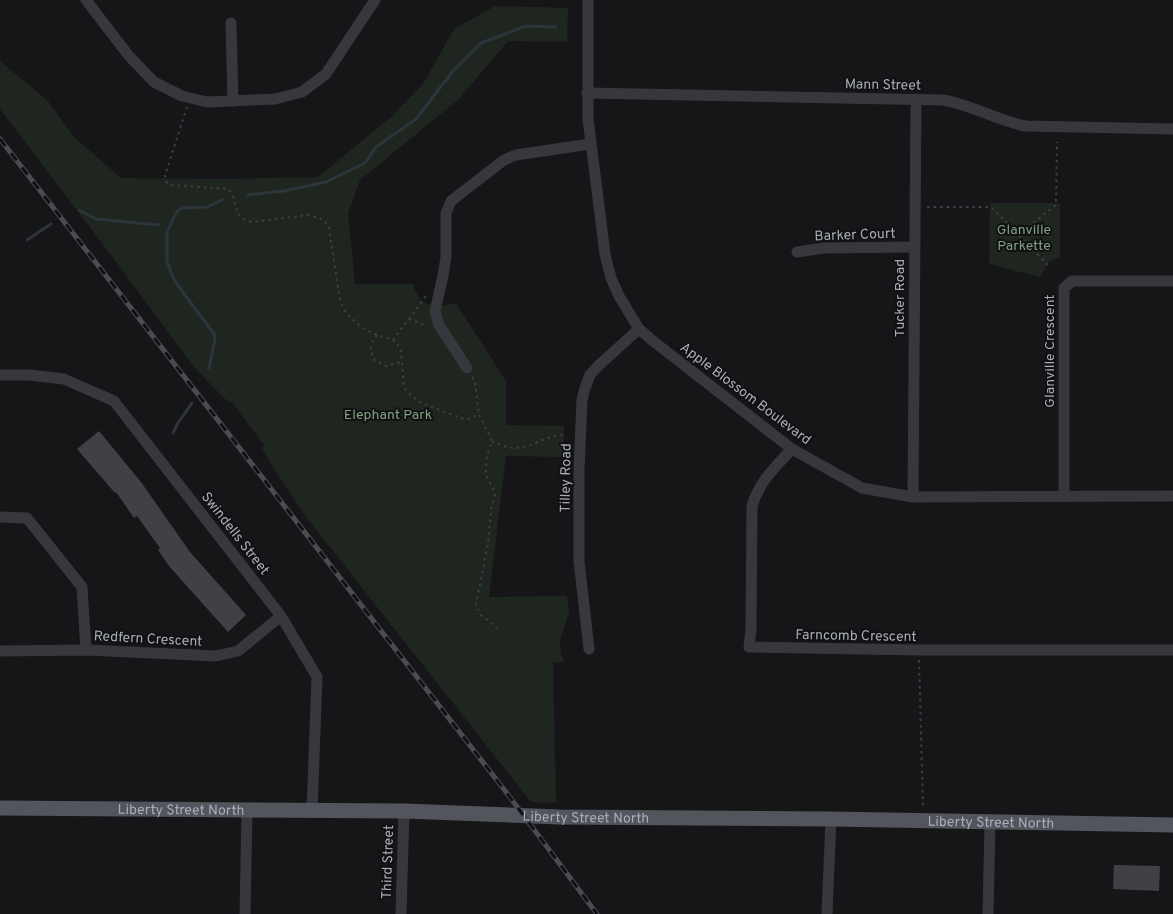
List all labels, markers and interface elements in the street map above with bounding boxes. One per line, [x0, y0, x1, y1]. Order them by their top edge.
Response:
street label: Mann Street [845, 76, 921, 95]
park label: Glanville Parkette [997, 222, 1051, 255]
street label: Barker Court [814, 226, 896, 245]
street label: Tucker Road [892, 259, 909, 337]
street label: Glanville Crescent [1042, 294, 1059, 408]
street label: Apple Blossom Boulevard [676, 339, 814, 449]
park label: Elephant Park [344, 407, 432, 424]
street label: Tilley Road [557, 443, 576, 513]
street label: Swindells Street [197, 489, 273, 579]
street label: Farncomb Crescent [795, 627, 917, 646]
street label: Redfern Crescent [93, 628, 203, 651]
street label: Liberty Street North [118, 802, 244, 820]
street label: Liberty Street North [522, 809, 649, 828]
street label: Liberty Street North [927, 814, 1054, 833]
street label: Third Street [379, 825, 398, 900]

